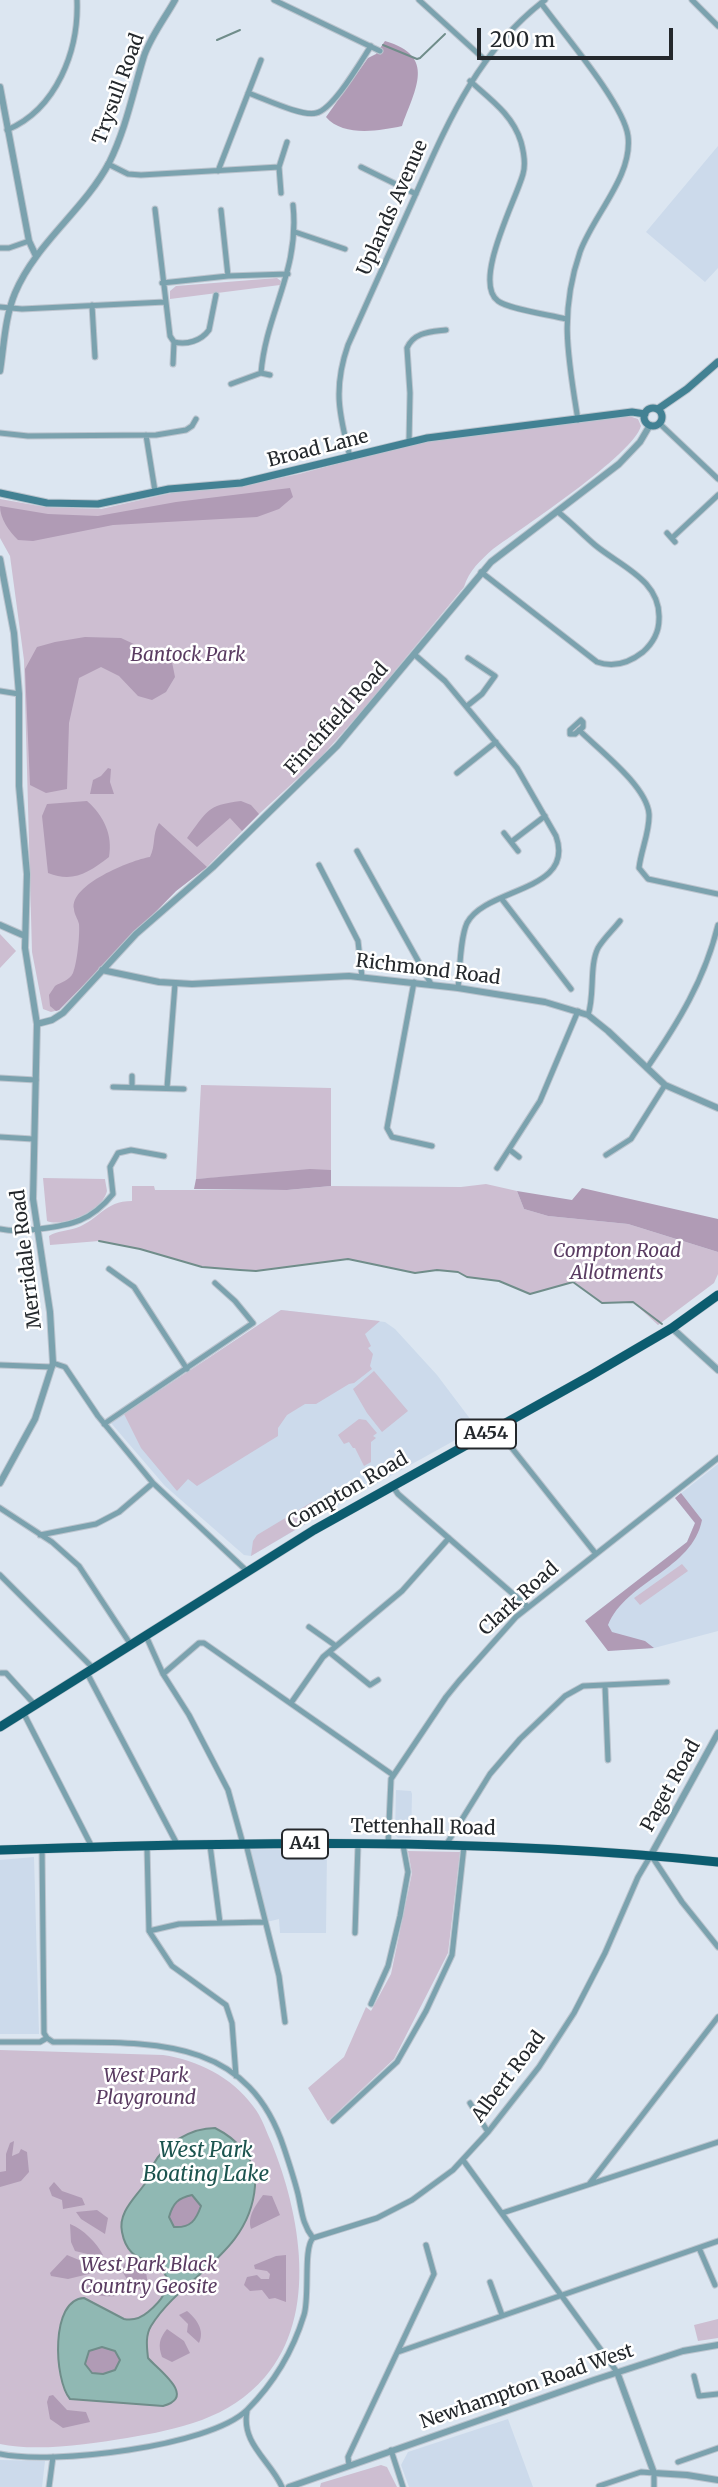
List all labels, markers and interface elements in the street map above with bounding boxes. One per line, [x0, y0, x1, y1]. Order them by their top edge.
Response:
scale bar [480, 14, 676, 58]
text: 200 m [490, 26, 555, 53]
street label: Trysull Road [88, 30, 150, 148]
street label: Uplands Avenue [353, 137, 433, 279]
street label: Broad Lane [265, 425, 371, 473]
park label: Bantock Park [131, 645, 245, 667]
street label: Finchfield Road [281, 658, 393, 780]
street label: Richmond Road [354, 950, 502, 990]
street label: Merridale Road [7, 1188, 47, 1330]
park label: Compton Road Allotments [553, 1241, 681, 1285]
road number: A454 [456, 1420, 516, 1448]
street label: Compton Road [284, 1447, 412, 1535]
street label: Clark Road [475, 1557, 563, 1641]
street label: Paget Road [636, 1736, 706, 1836]
street label: Tettenhall Road [350, 1815, 496, 1841]
road number: A41 [282, 1830, 328, 1858]
street label: Albert Road [467, 2027, 551, 2127]
park label: West Park Playground [96, 2066, 196, 2110]
water label: West Park Boating Lake [143, 2138, 269, 2188]
park label: West Park Black Country Geosite [80, 2255, 218, 2299]
street label: Newhampton Road West [417, 2340, 637, 2434]

